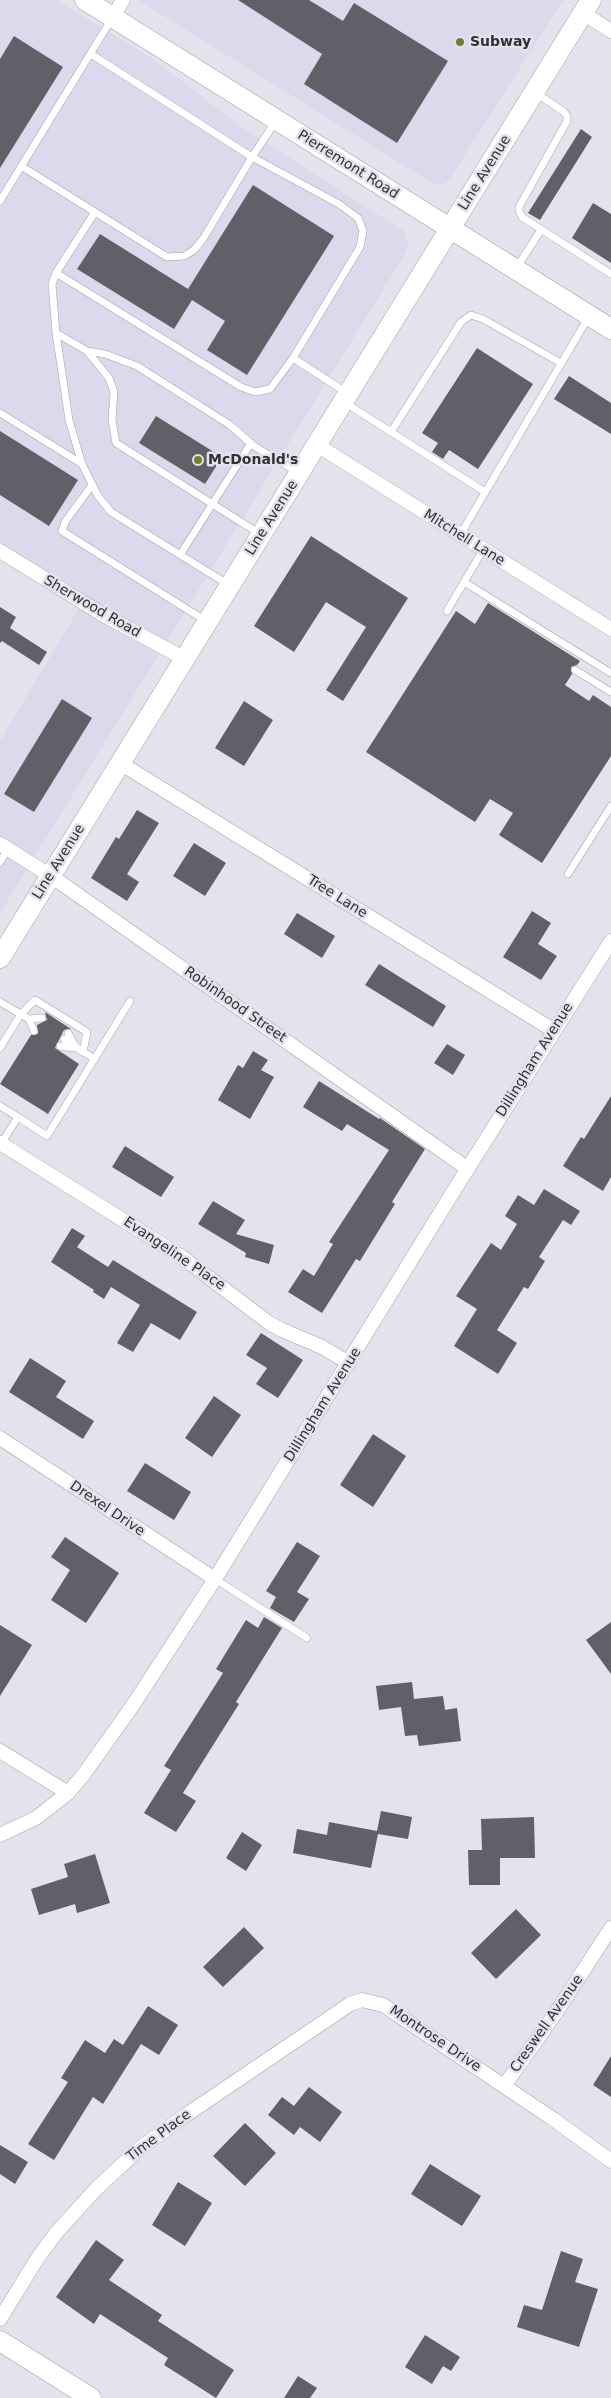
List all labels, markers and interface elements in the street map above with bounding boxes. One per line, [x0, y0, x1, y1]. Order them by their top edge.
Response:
place label: Subway [470, 34, 531, 50]
marker: Subway [454, 36, 466, 48]
street label: Pierremont Road [294, 127, 402, 203]
street label: Line Avenue [455, 132, 515, 214]
place label: McDonald's [208, 452, 298, 468]
marker: McDonald's [192, 454, 204, 466]
street label: Line Avenue [242, 477, 302, 559]
street label: Mitchell Lane [420, 506, 508, 570]
street label: Sherwood Road [41, 572, 143, 642]
street label: Line Avenue [29, 821, 89, 903]
street label: Tree Lane [304, 872, 370, 922]
street label: Robinhood Street [181, 963, 289, 1047]
street label: Dillingham Avenue [493, 1000, 577, 1120]
street label: Evangeline Place [120, 1214, 228, 1294]
street label: Dillingham Avenue [281, 1345, 365, 1465]
street label: Drexel Drive [66, 1478, 148, 1540]
street label: Creswell Avenue [507, 1972, 587, 2076]
street label: Montrose Drive [386, 2002, 484, 2076]
street label: Time Place [124, 2106, 194, 2166]

